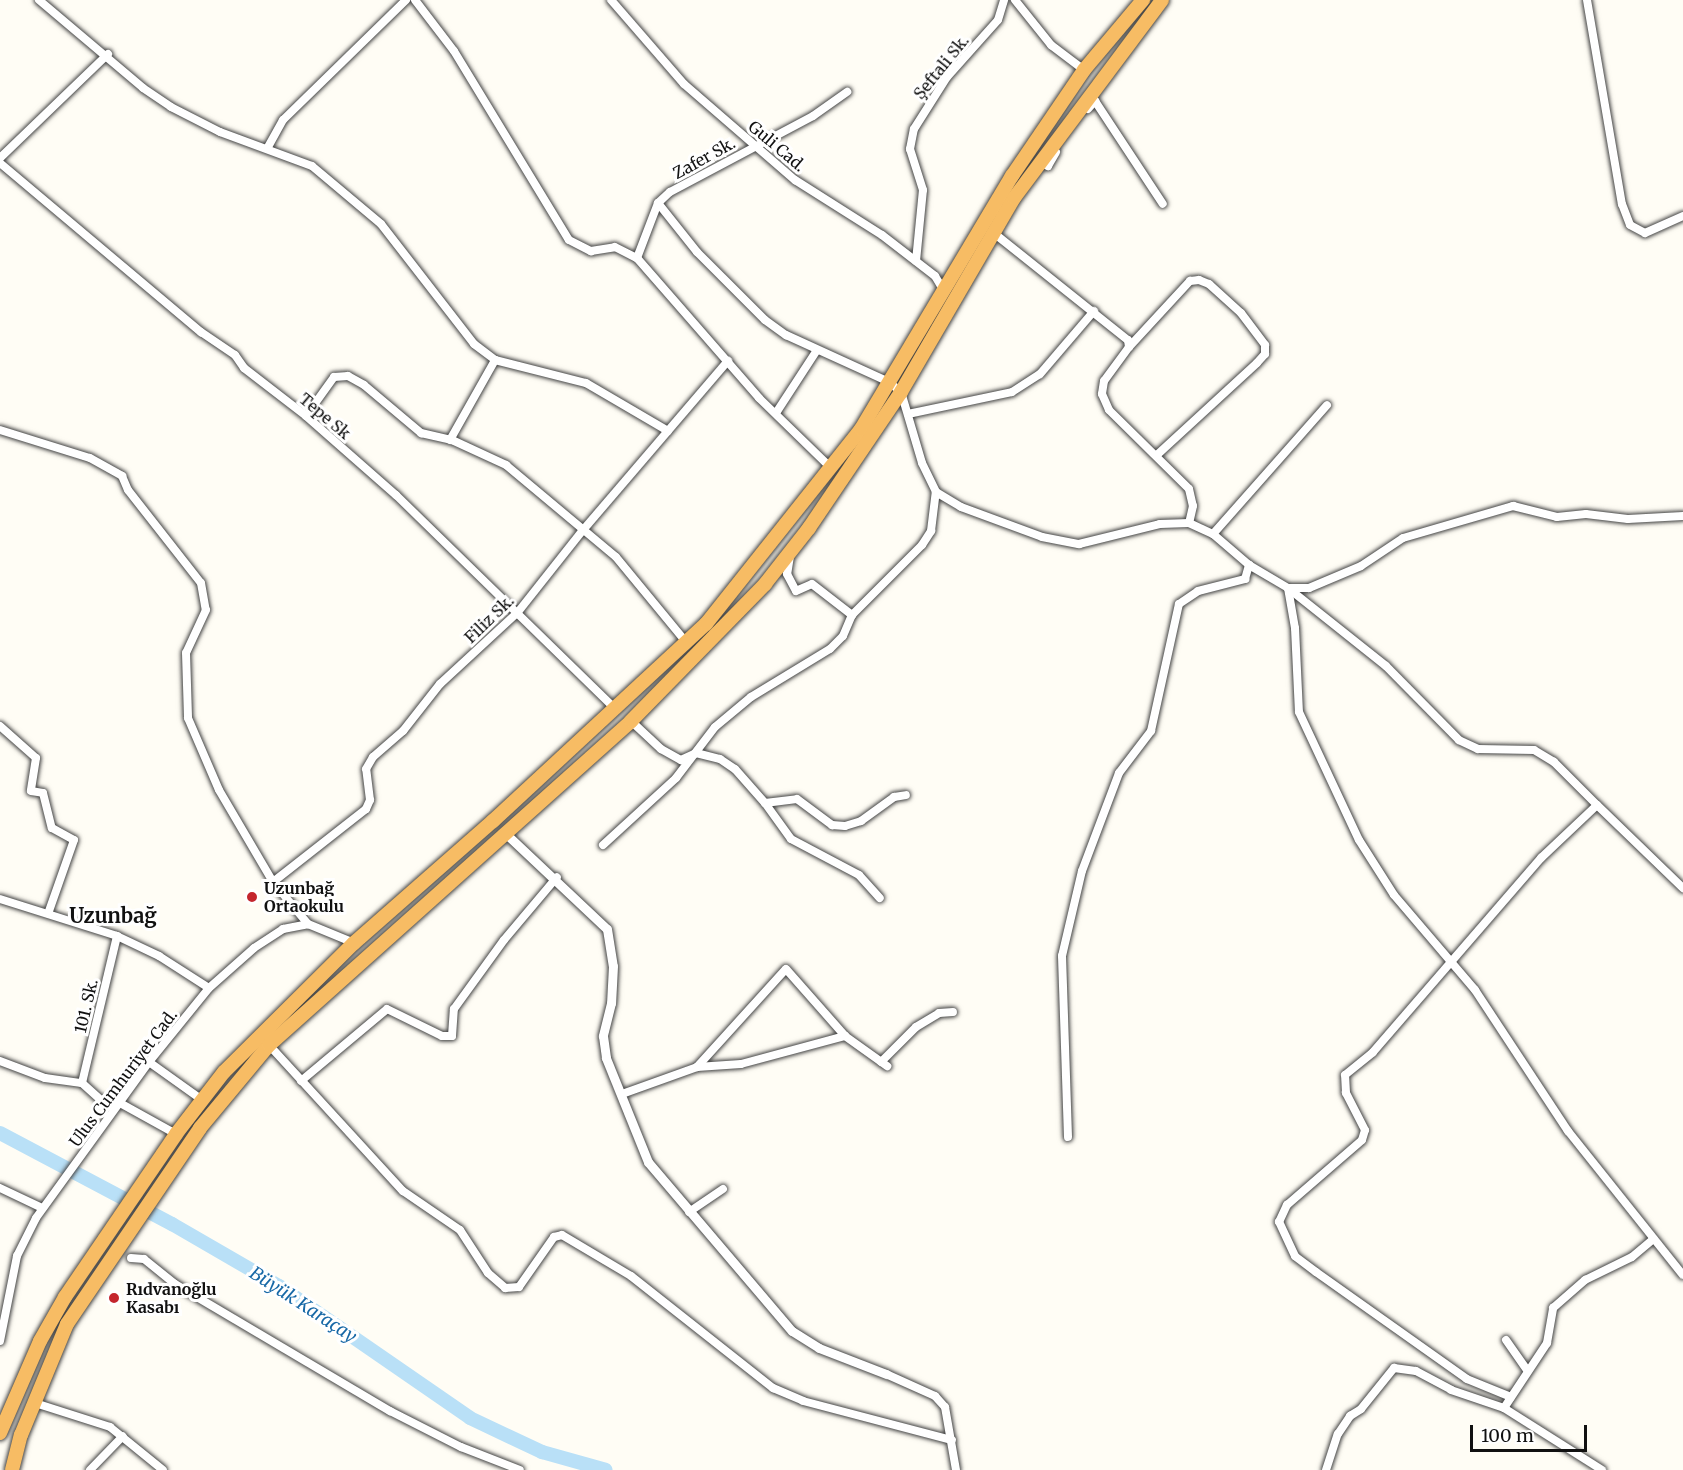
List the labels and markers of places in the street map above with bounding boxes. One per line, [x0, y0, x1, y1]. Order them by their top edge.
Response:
place label: Uzunbağ Ortaokulu [264, 878, 344, 916]
marker: Uzunbağ Ortaokulu [245, 890, 259, 904]
place label: Rıdvanoğlu Kasabı [126, 1279, 217, 1317]
marker: Rıdvanoğlu Kasabı [107, 1291, 121, 1305]

